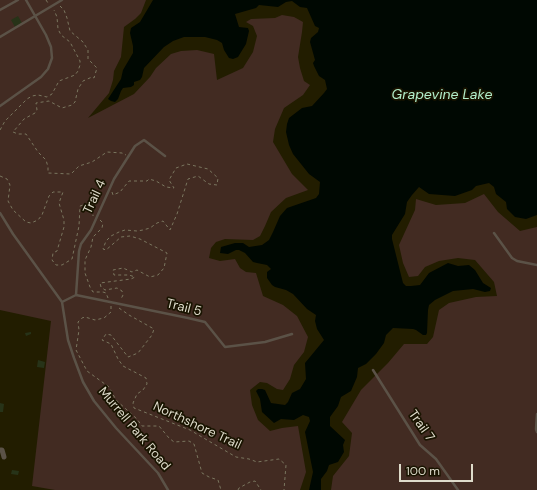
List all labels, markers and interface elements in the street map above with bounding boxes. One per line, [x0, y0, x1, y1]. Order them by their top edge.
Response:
water label: Grapevine Lake [392, 87, 492, 103]
street label: Trail 4 [80, 177, 110, 217]
street label: Trail 5 [165, 296, 203, 320]
street label: Murrell Park Road [95, 384, 173, 474]
street label: Northshore Trail [150, 399, 244, 453]
street label: Trail 7 [405, 407, 437, 445]
scale bar [401, 456, 475, 482]
text: 100 m [406, 463, 440, 479]

